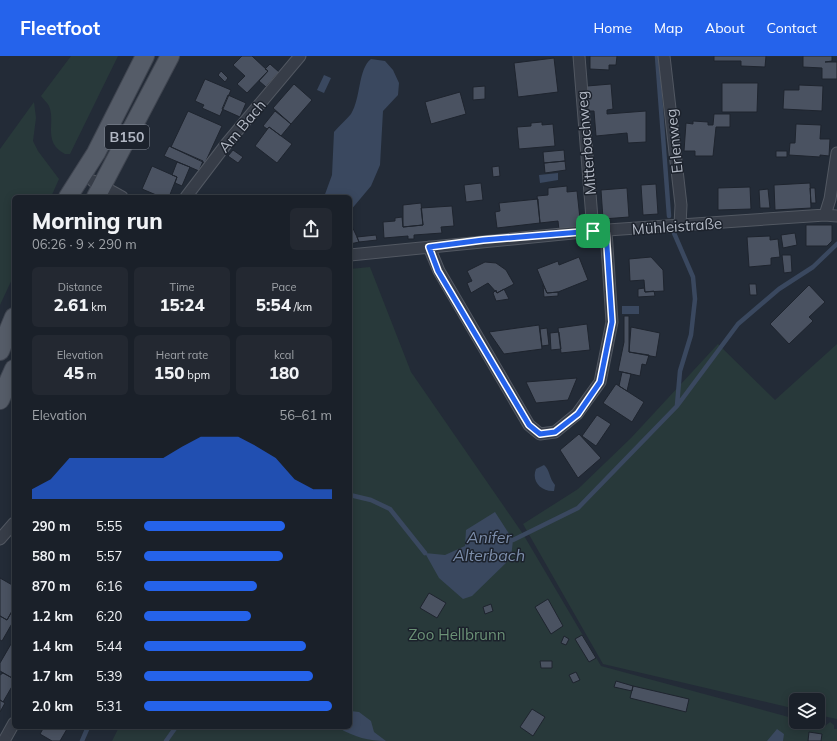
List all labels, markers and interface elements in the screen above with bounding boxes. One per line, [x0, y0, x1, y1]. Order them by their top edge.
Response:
text: Fleetfoot [20, 16, 100, 40]
text: Home [593, 19, 632, 37]
text: Map [654, 19, 683, 37]
text: About [705, 19, 745, 37]
text: Contact [767, 19, 817, 37]
street label: Mitterbachweg [572, 90, 600, 196]
street label: Am Bach [214, 96, 270, 156]
street label: Erlenweg [661, 108, 687, 174]
road number: B150 [105, 125, 149, 149]
text: Morning run [32, 207, 163, 235]
button: share [290, 208, 332, 250]
street label: Mühleistraße [631, 213, 723, 239]
pin [576, 214, 610, 248]
icon: arrive [582, 220, 604, 242]
text: 06:26 · 9 × 290 m [32, 236, 137, 252]
text: Distance [58, 280, 102, 294]
text: Time [170, 280, 194, 294]
text: Pace [272, 280, 296, 294]
text: 2.61 [53, 294, 88, 315]
text: 15:24 [159, 294, 205, 315]
text: 5:54 [256, 294, 291, 315]
text: km [88, 300, 107, 314]
text: /km [291, 300, 312, 314]
text: Elevation [57, 348, 103, 362]
text: Heart rate [156, 348, 208, 362]
text: kcal [274, 348, 294, 362]
text: 45 [64, 362, 84, 383]
text: 150 [154, 362, 184, 383]
text: 180 [269, 362, 299, 383]
text: m [84, 368, 96, 382]
text: bpm [184, 368, 210, 382]
text: Elevation [32, 407, 87, 423]
text: 56–61 m [279, 407, 332, 423]
text: 290 m [32, 518, 71, 534]
text: 5:55 [96, 518, 122, 534]
water label: Anifer Alterbach [452, 527, 525, 565]
text: 580 m [32, 548, 71, 564]
text: 5:57 [96, 548, 122, 564]
text: 870 m [32, 578, 71, 594]
text: 6:16 [96, 578, 122, 594]
text: 1.2 km [32, 608, 73, 624]
text: 6:20 [96, 608, 122, 624]
park label: Zoo Hellbrunn [408, 625, 506, 644]
text: 1.4 km [32, 638, 73, 654]
text: 5:44 [96, 638, 122, 654]
text: 1.7 km [32, 668, 73, 684]
text: 5:39 [96, 668, 122, 684]
map controls [789, 693, 825, 729]
button: layers [789, 693, 825, 729]
text: 2.0 km [32, 698, 73, 714]
text: 5:31 [96, 698, 122, 714]

